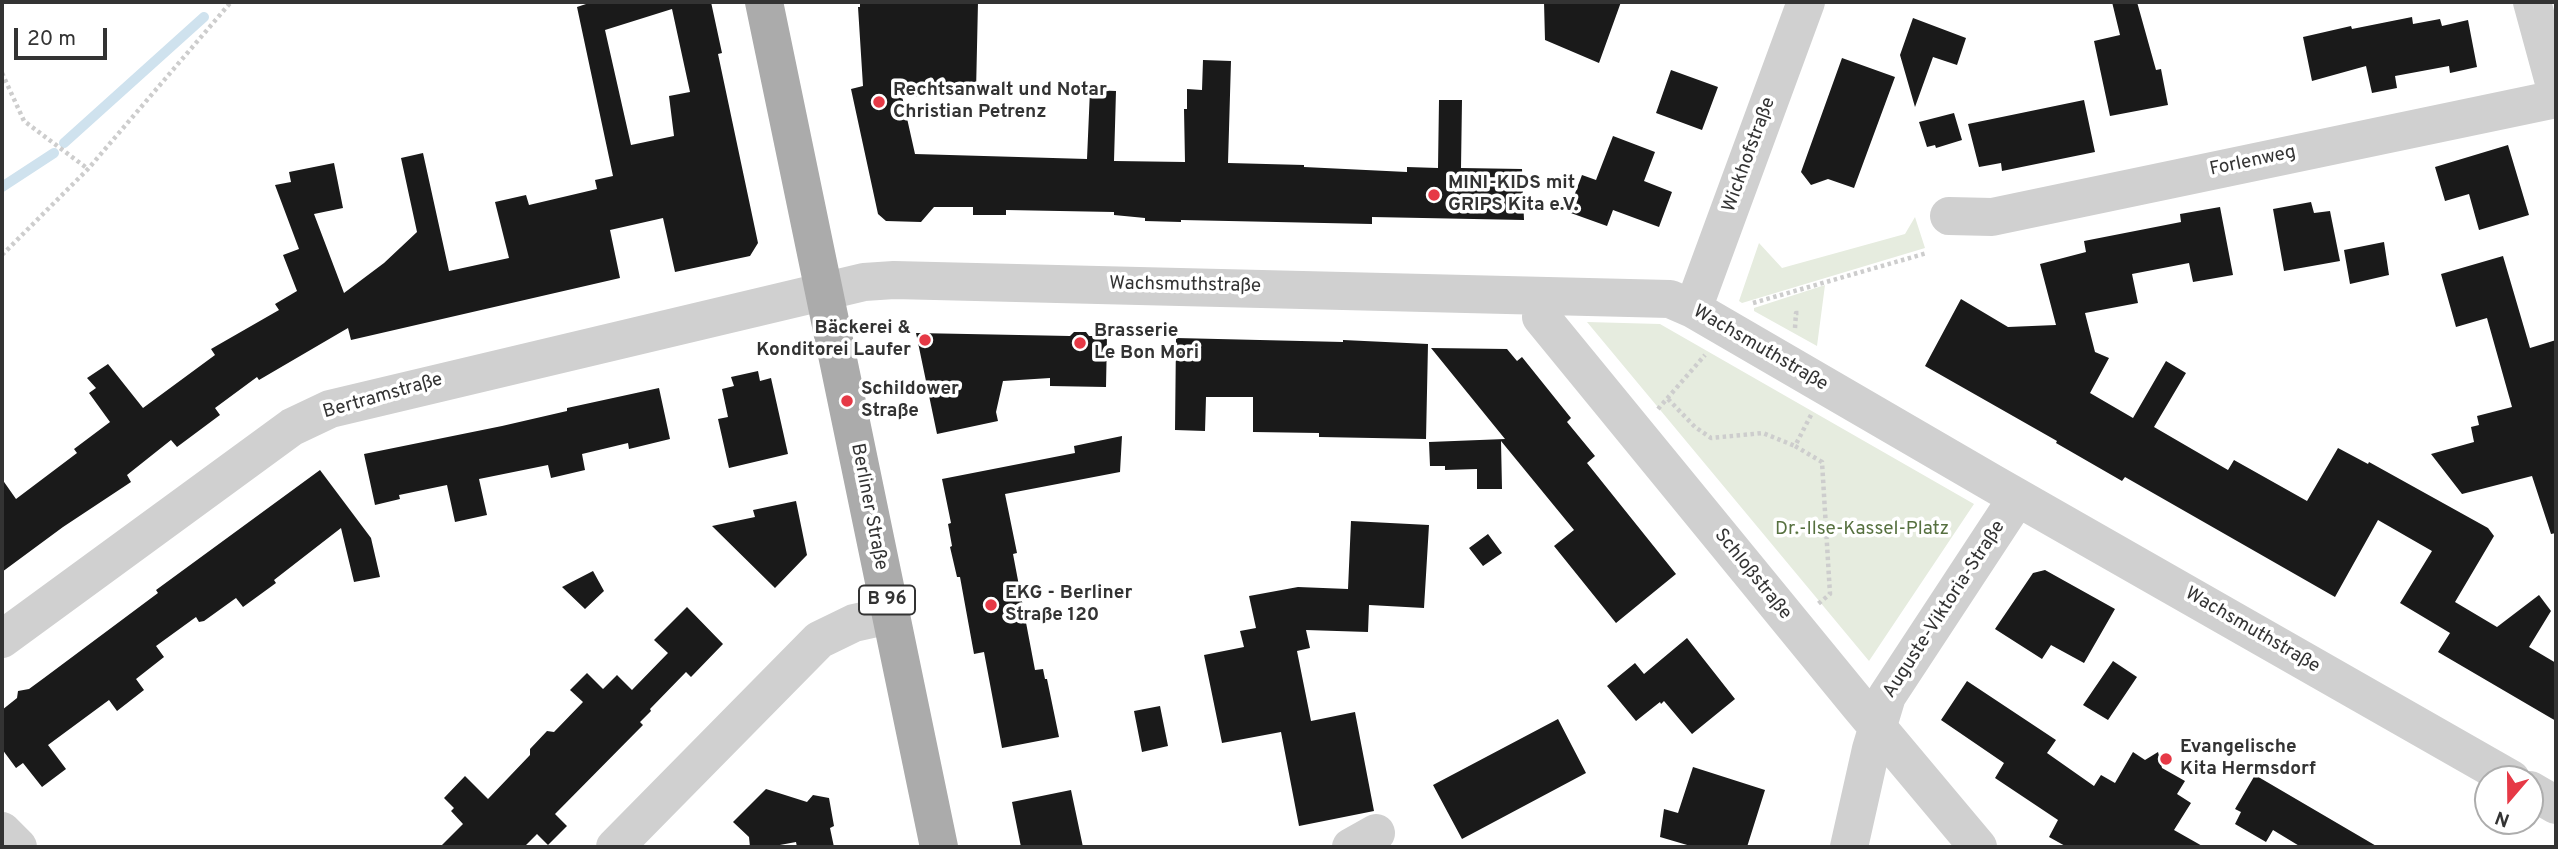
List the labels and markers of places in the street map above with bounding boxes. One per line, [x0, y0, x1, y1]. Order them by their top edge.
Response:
place label: Rechtsanwalt und Notar Christian Petrenz [893, 80, 1107, 124]
marker: Rechtsanwalt und Notar Christian Petrenz [871, 94, 887, 110]
place label: MINI-KIDS mit GRIPS Kita e.V. [1448, 173, 1578, 217]
marker: MINI-KIDS mit GRIPS Kita e.V. [1426, 187, 1442, 203]
place label: Bäckerei & Konditorei Laufer [756, 318, 911, 362]
place label: Brasserie Le Bon Mori [1094, 321, 1199, 365]
marker: Bäckerei & Konditorei Laufer [917, 332, 933, 348]
marker: Brasserie Le Bon Mori [1072, 335, 1088, 351]
place label: Schildower Straße [861, 379, 959, 423]
marker: Schildower Straße [839, 393, 855, 409]
place label: EKG - Berliner Straße 120 [1005, 583, 1132, 627]
marker: EKG - Berliner Straße 120 [983, 597, 999, 613]
place label: Evangelische Kita Hermsdorf [2180, 737, 2316, 781]
marker: Evangelische Kita Hermsdorf [2158, 751, 2174, 767]

